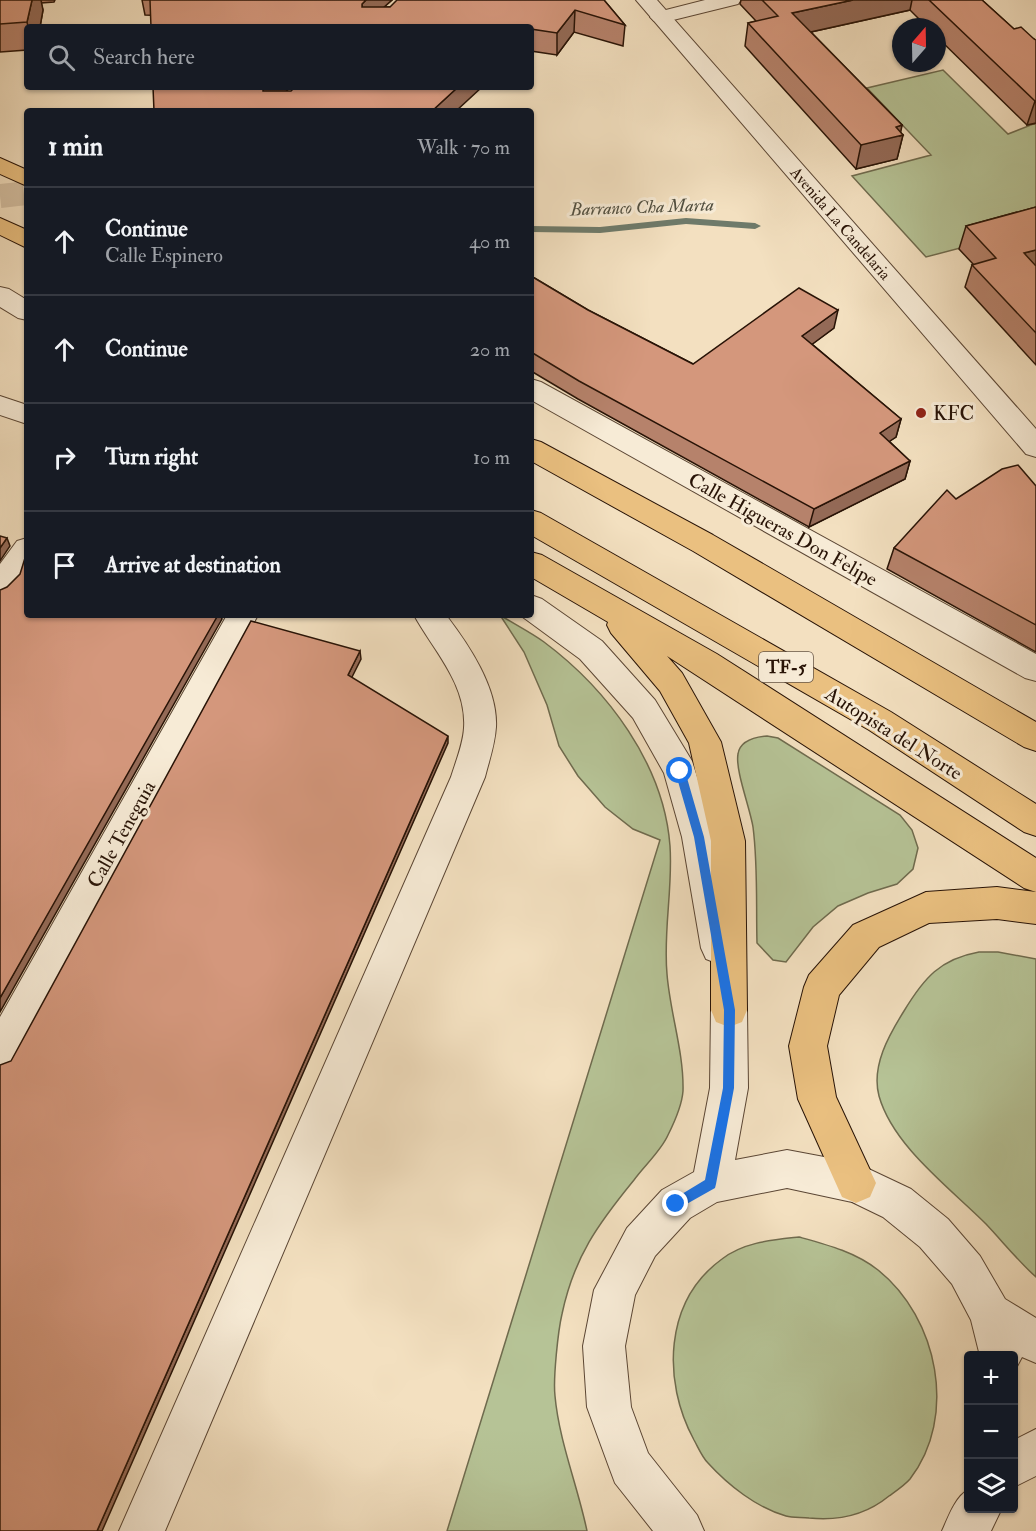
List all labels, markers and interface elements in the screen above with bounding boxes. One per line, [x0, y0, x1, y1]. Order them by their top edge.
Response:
north arrow [892, 18, 946, 72]
search box [24, 24, 534, 90]
icon: search [45, 41, 78, 74]
text: Search here [93, 43, 195, 71]
text: 1 min [48, 131, 103, 163]
text: Walk · 70 m [417, 135, 510, 160]
street label: Avenida La Candelaria [785, 162, 895, 285]
water label: Barranco Cha Marta [569, 193, 714, 222]
text: Continue [105, 215, 188, 243]
icon: ahead [48, 225, 81, 258]
text: 40 m [469, 229, 510, 254]
text: Calle Espinero [105, 243, 223, 268]
icon: ahead [48, 333, 81, 366]
text: Continue [105, 335, 188, 363]
text: 20 m [470, 337, 510, 362]
place label: KFC [933, 401, 974, 426]
marker: KFC [914, 406, 928, 420]
icon: right [48, 441, 81, 474]
text: Turn right [105, 443, 198, 471]
text: 10 m [473, 445, 510, 470]
street label: Calle Higueras Don Felipe [683, 467, 882, 593]
icon: arrive [48, 549, 81, 582]
text: Arrive at destination [105, 551, 281, 579]
road number: TF-5 [759, 652, 813, 682]
street label: Autopista del Norte [819, 681, 967, 786]
route start [666, 757, 692, 783]
street label: Calle Teneguia [82, 776, 162, 892]
route end [662, 1190, 688, 1216]
map controls [964, 1351, 1018, 1513]
button: + [964, 1351, 1018, 1405]
button: − [964, 1405, 1018, 1459]
button: layers [964, 1459, 1018, 1513]

